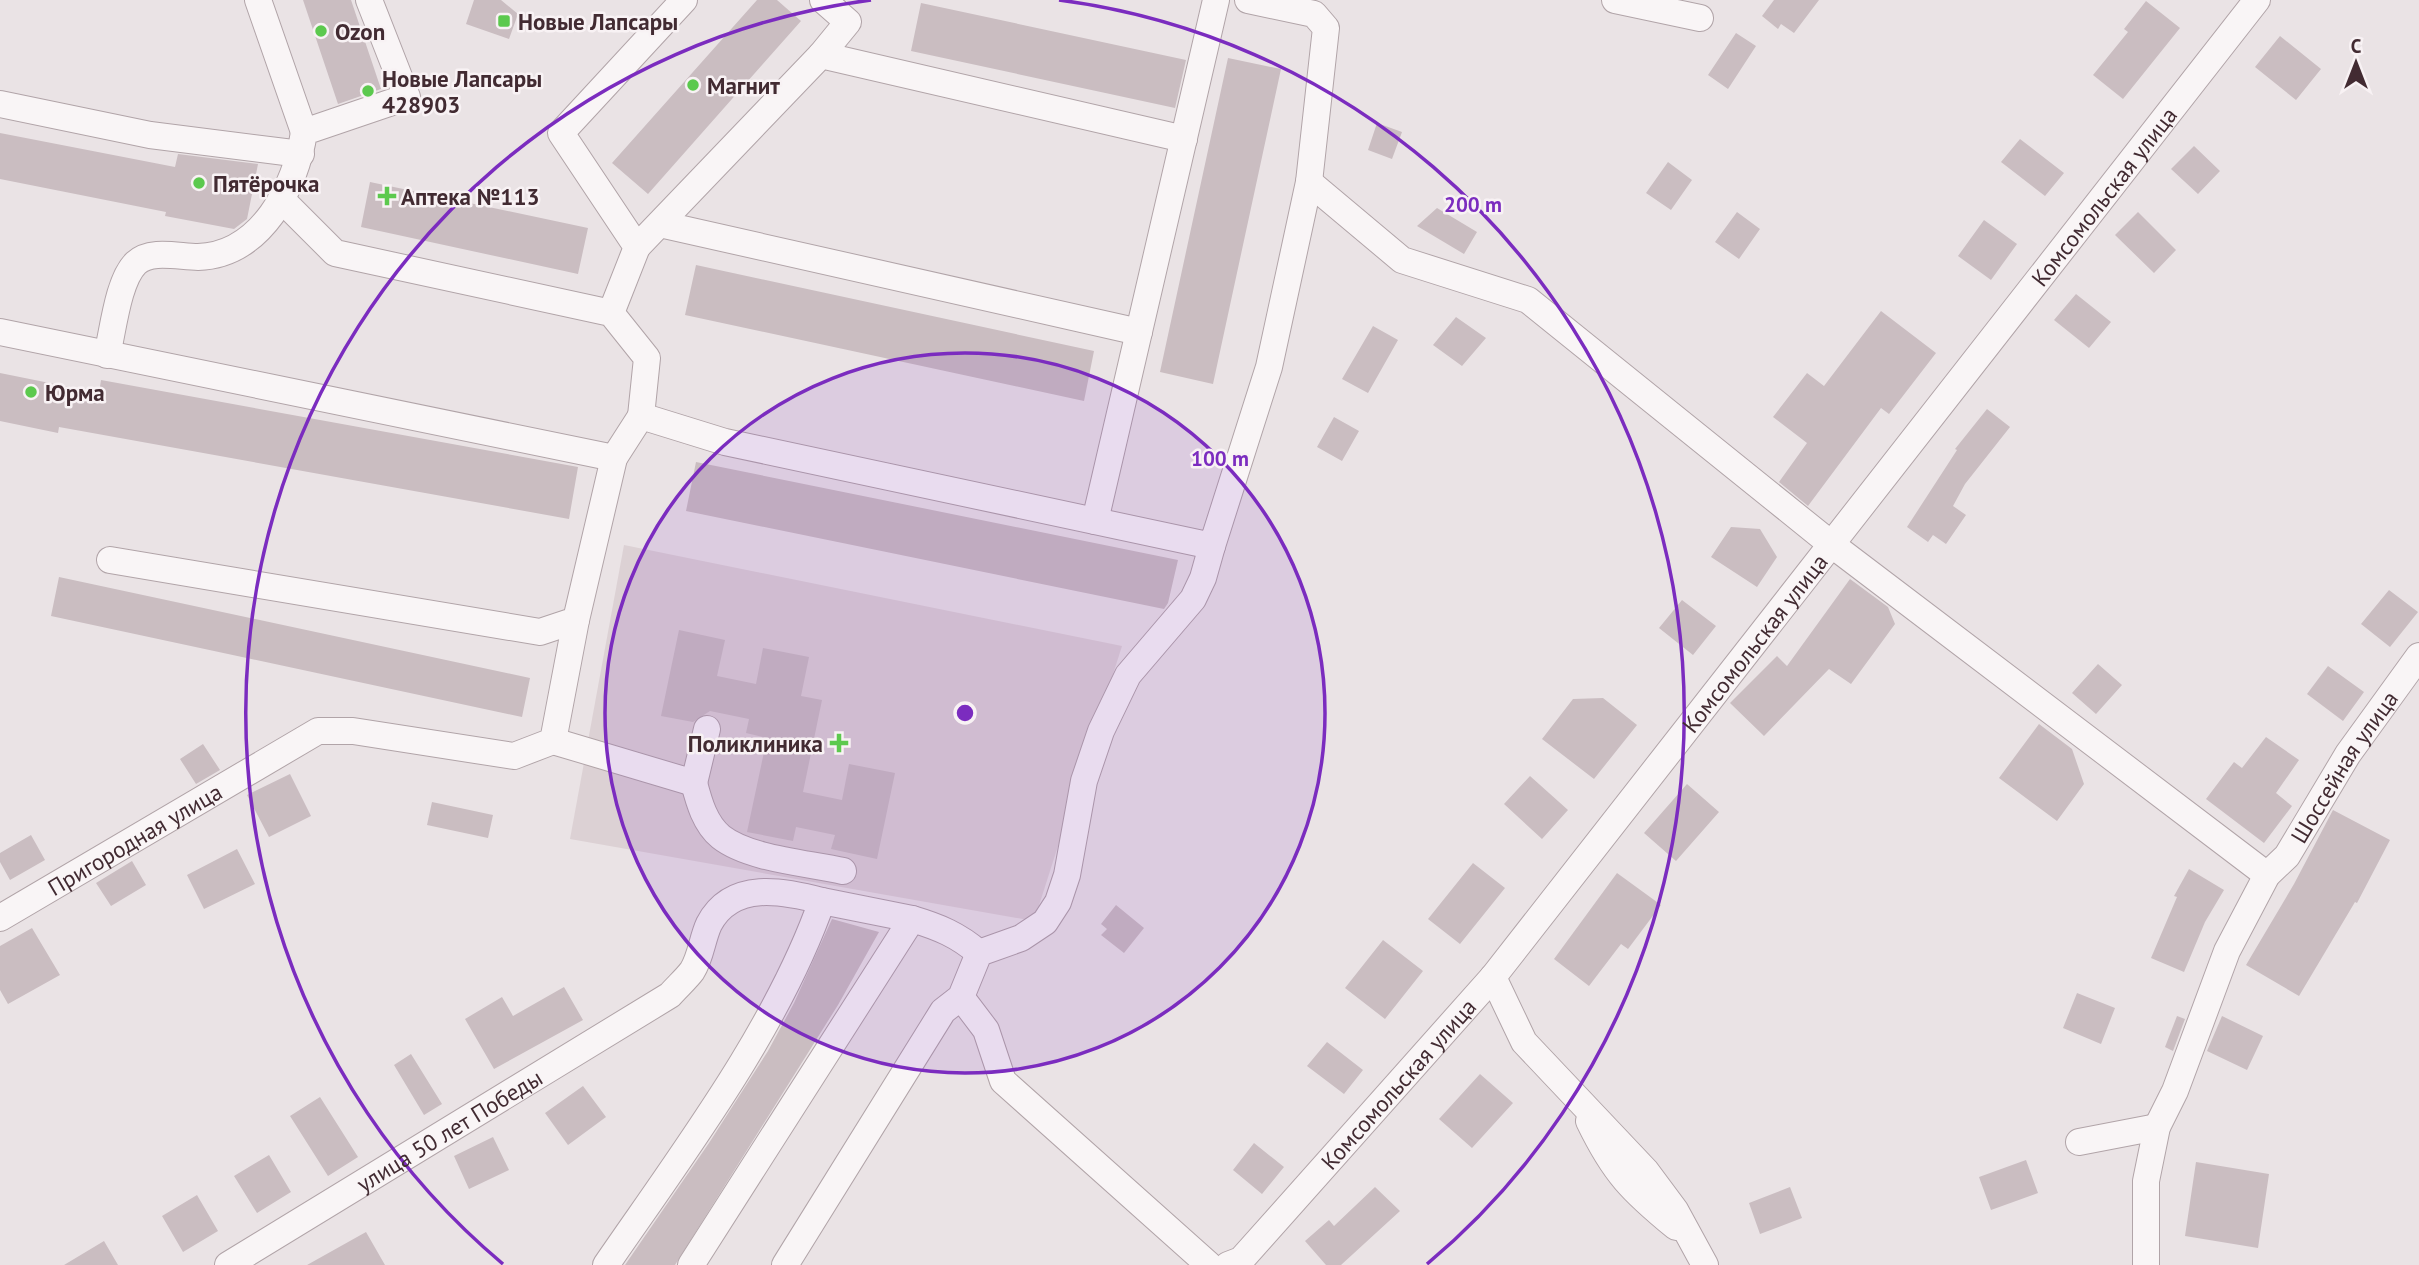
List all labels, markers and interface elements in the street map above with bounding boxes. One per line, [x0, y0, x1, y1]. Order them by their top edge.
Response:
place label: Новые Лапсары [518, 7, 678, 36]
marker: Новые Лапсары [496, 13, 512, 29]
place label: Ozon [335, 17, 385, 46]
marker: Ozon [313, 23, 329, 39]
north arrow [2321, 28, 2391, 98]
text: С [2351, 34, 2362, 58]
place label: Новые Лапсары 428903 [382, 64, 542, 119]
place label: Магнит [707, 71, 780, 100]
marker: Магнит [685, 77, 701, 93]
marker: Новые Лапсары 428903 [360, 83, 376, 99]
street label: Комсомольская улица [2025, 101, 2183, 292]
place label: Пятёрочка [213, 169, 319, 198]
marker: Пятёрочка [191, 175, 207, 191]
place label: Аптека №113 [401, 182, 539, 211]
marker: Аптека №113 [379, 188, 395, 204]
text: 200 m [1444, 191, 1502, 218]
place label: Юрма [45, 378, 105, 407]
marker: Юрма [23, 384, 39, 400]
text: 100 m [1191, 445, 1249, 472]
street label: Комсомольская улица [1675, 548, 1833, 738]
street label: Шоссейная улица [2284, 685, 2404, 848]
centre of rings [953, 701, 977, 725]
place label: Поликлиника [688, 729, 823, 758]
marker: Поликлиника [829, 733, 849, 753]
street label: Пригородная улица [42, 776, 227, 901]
street label: Комсомольская улица [1314, 992, 1482, 1175]
street label: улица 50 лет Победы [351, 1062, 547, 1198]

